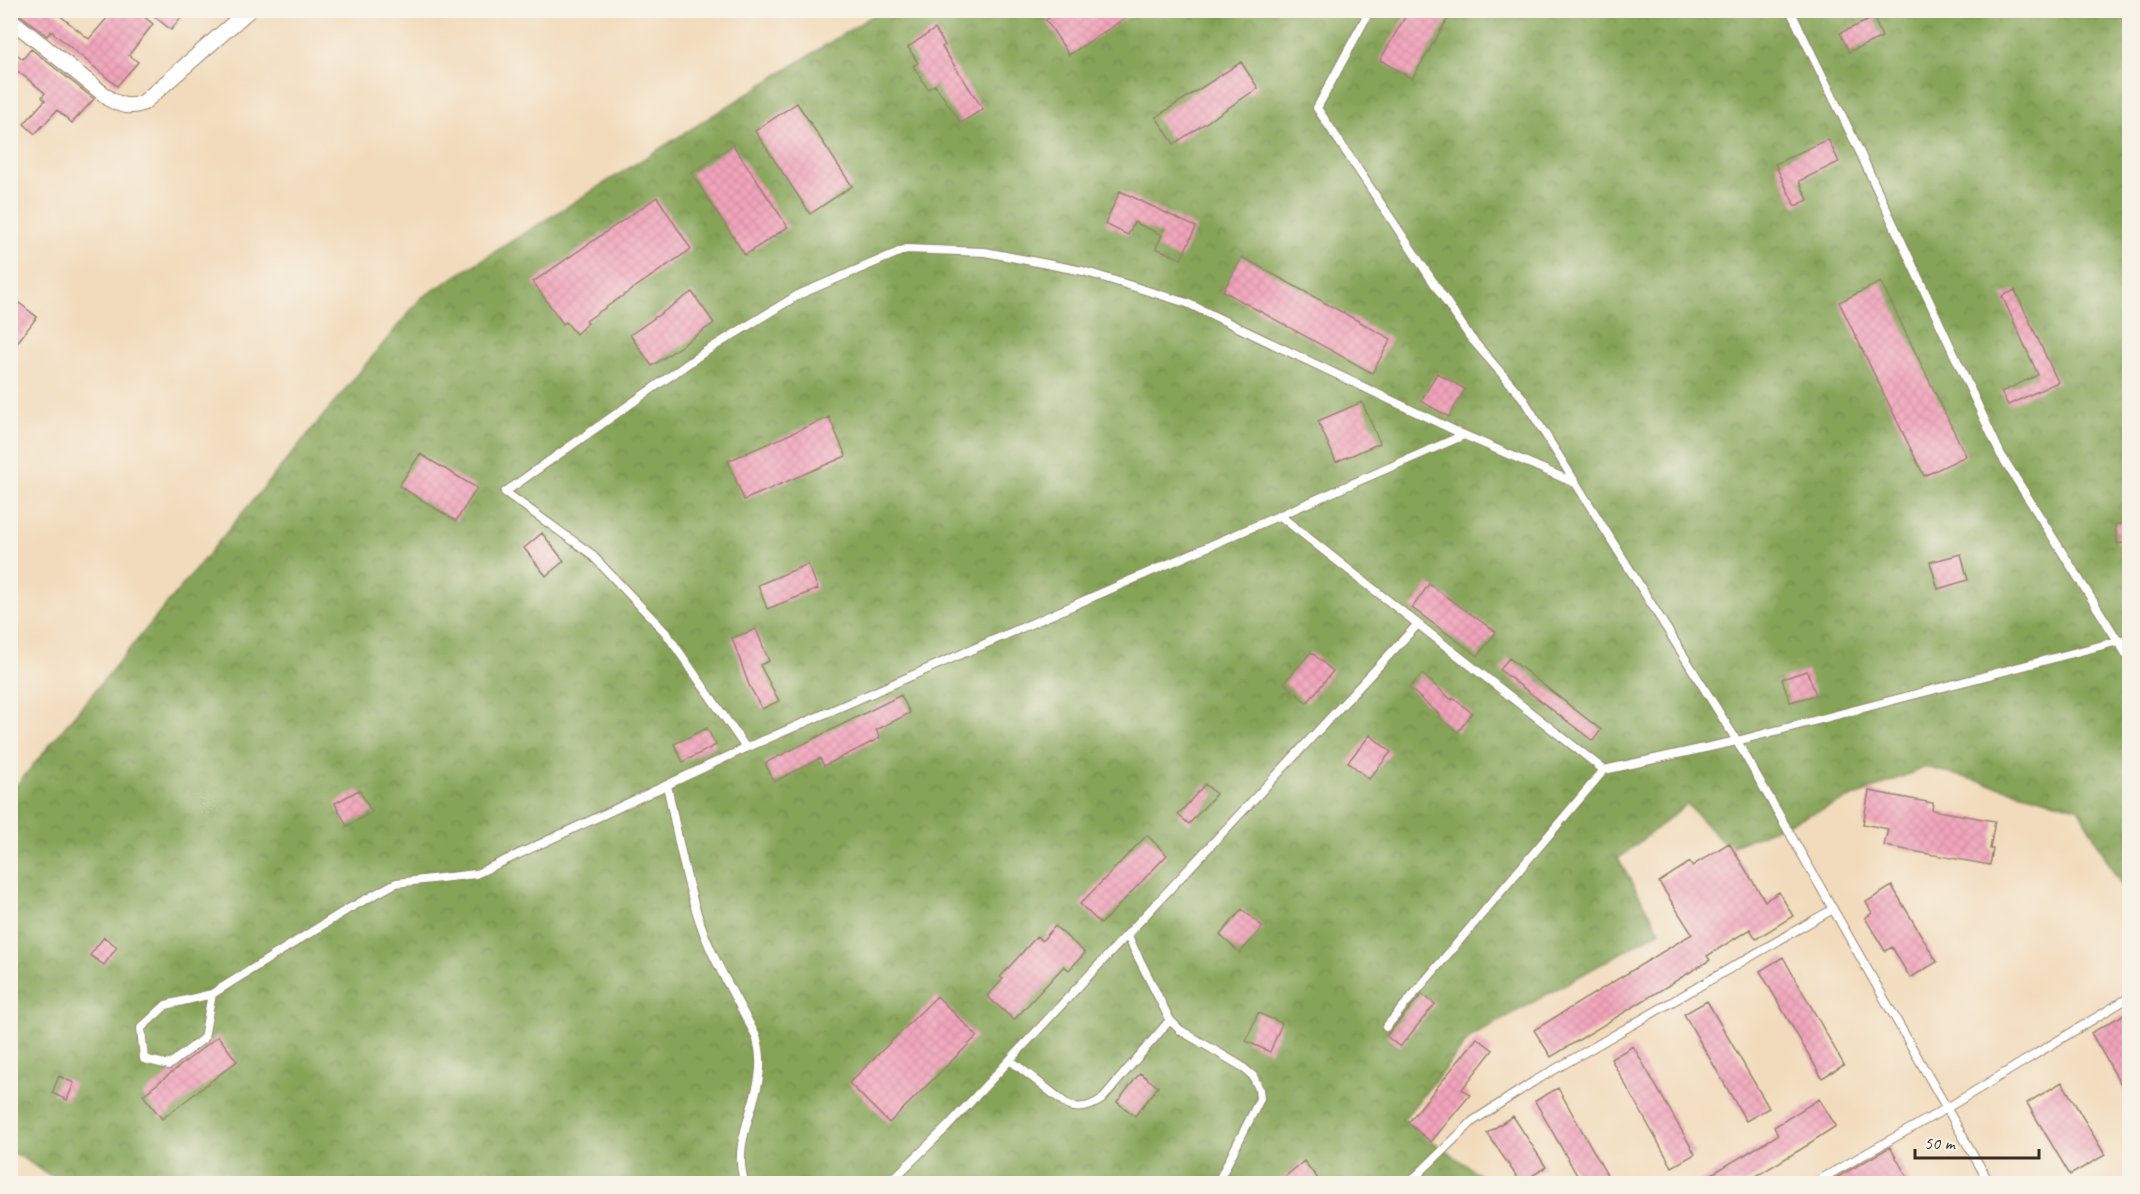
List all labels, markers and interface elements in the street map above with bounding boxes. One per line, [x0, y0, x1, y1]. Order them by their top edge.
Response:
scale bar [1915, 1122, 2040, 1160]
text: 50 m [1924, 1132, 1957, 1154]

